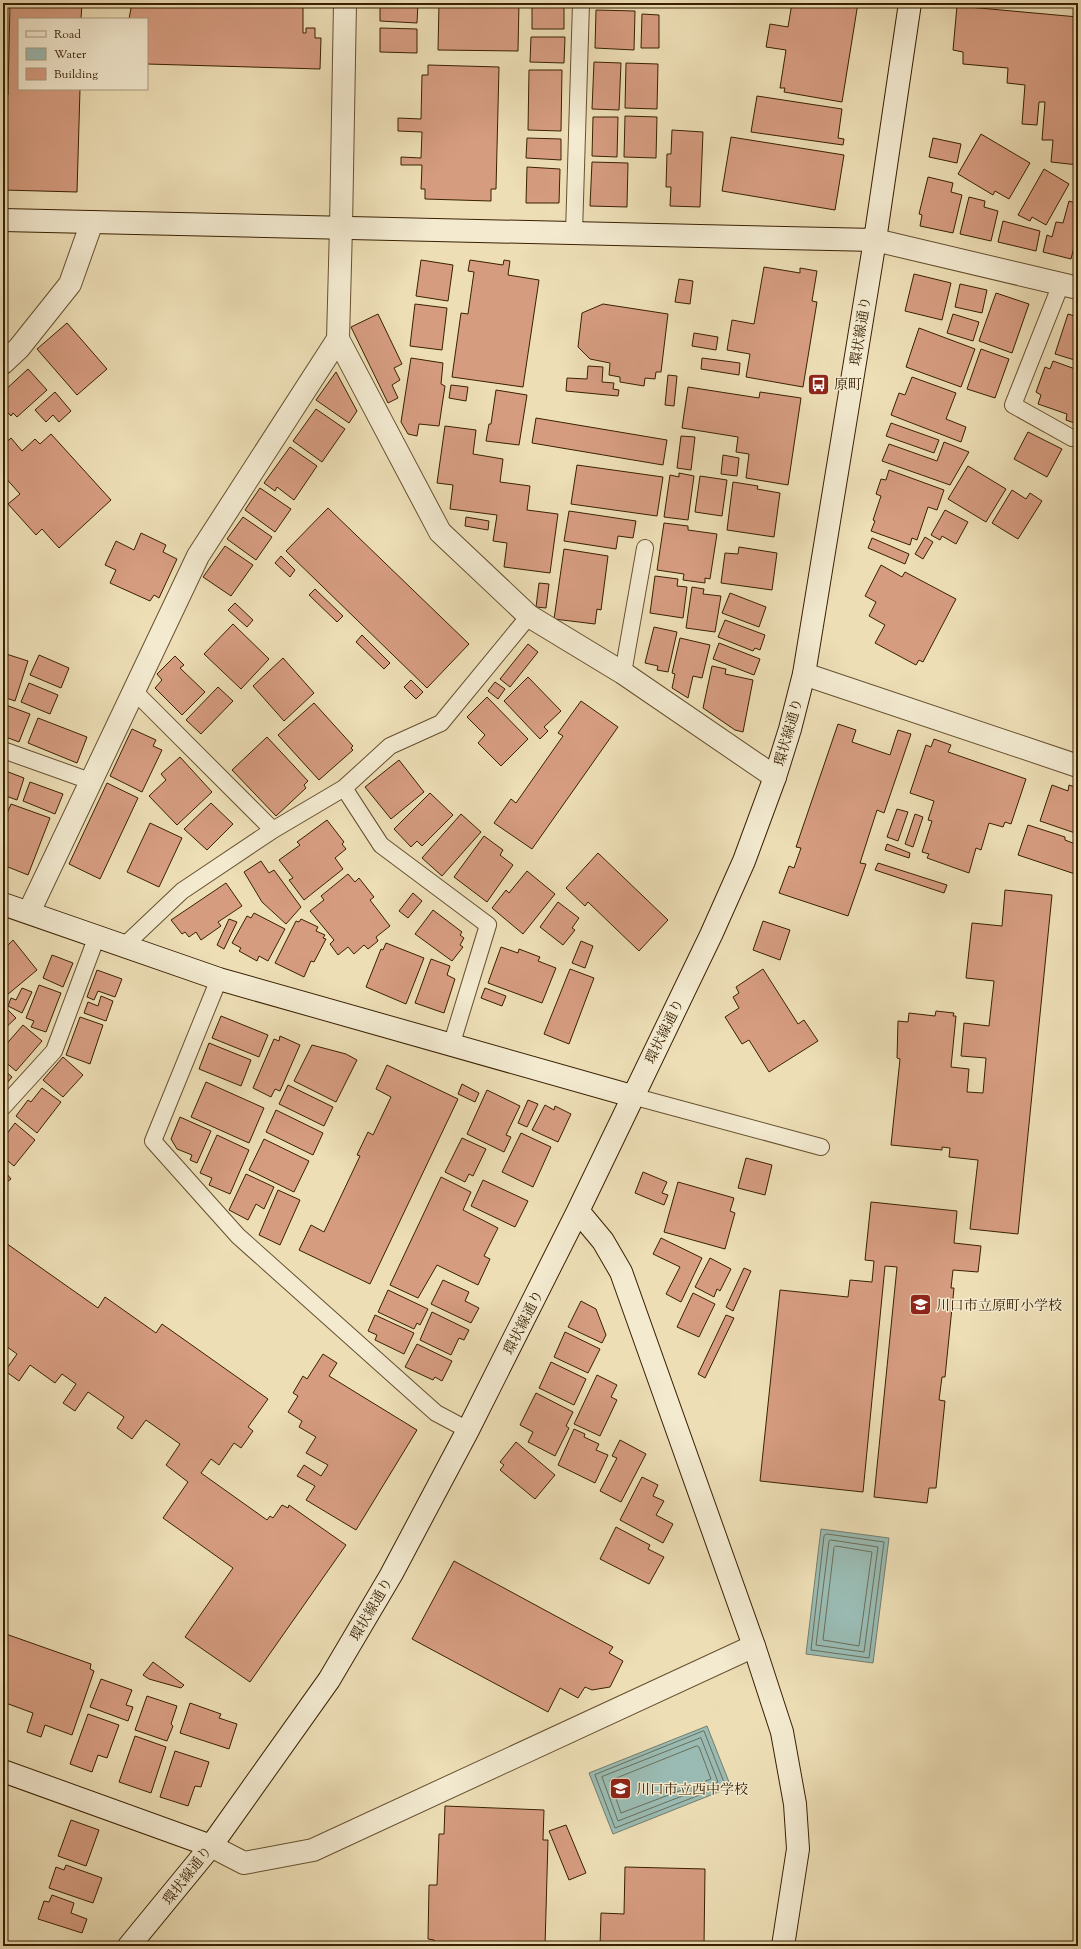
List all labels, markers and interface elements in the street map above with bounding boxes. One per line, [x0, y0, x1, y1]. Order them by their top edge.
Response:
legend [18, 18, 148, 90]
text: Road [54, 26, 81, 44]
text: Water [54, 46, 87, 64]
text: Building [54, 66, 98, 84]
street label: 環状線通り [847, 295, 877, 367]
bus stop icon: 原町 [805, 371, 831, 397]
place label: 原町 [834, 376, 862, 396]
street label: 環状線通り [771, 696, 809, 769]
street label: 環状線通り [641, 996, 690, 1068]
street label: 環状線通り [500, 1287, 550, 1359]
school or university icon: 川口市立原町小学校 [907, 1292, 933, 1318]
place label: 川口市立原町小学校 [936, 1297, 1062, 1317]
street label: 環状線通り [347, 1575, 399, 1645]
school or university icon: 川口市立西中学校 [607, 1776, 633, 1802]
place label: 川口市立西中学校 [636, 1781, 748, 1801]
street label: 環状線通り [159, 1842, 218, 1910]

